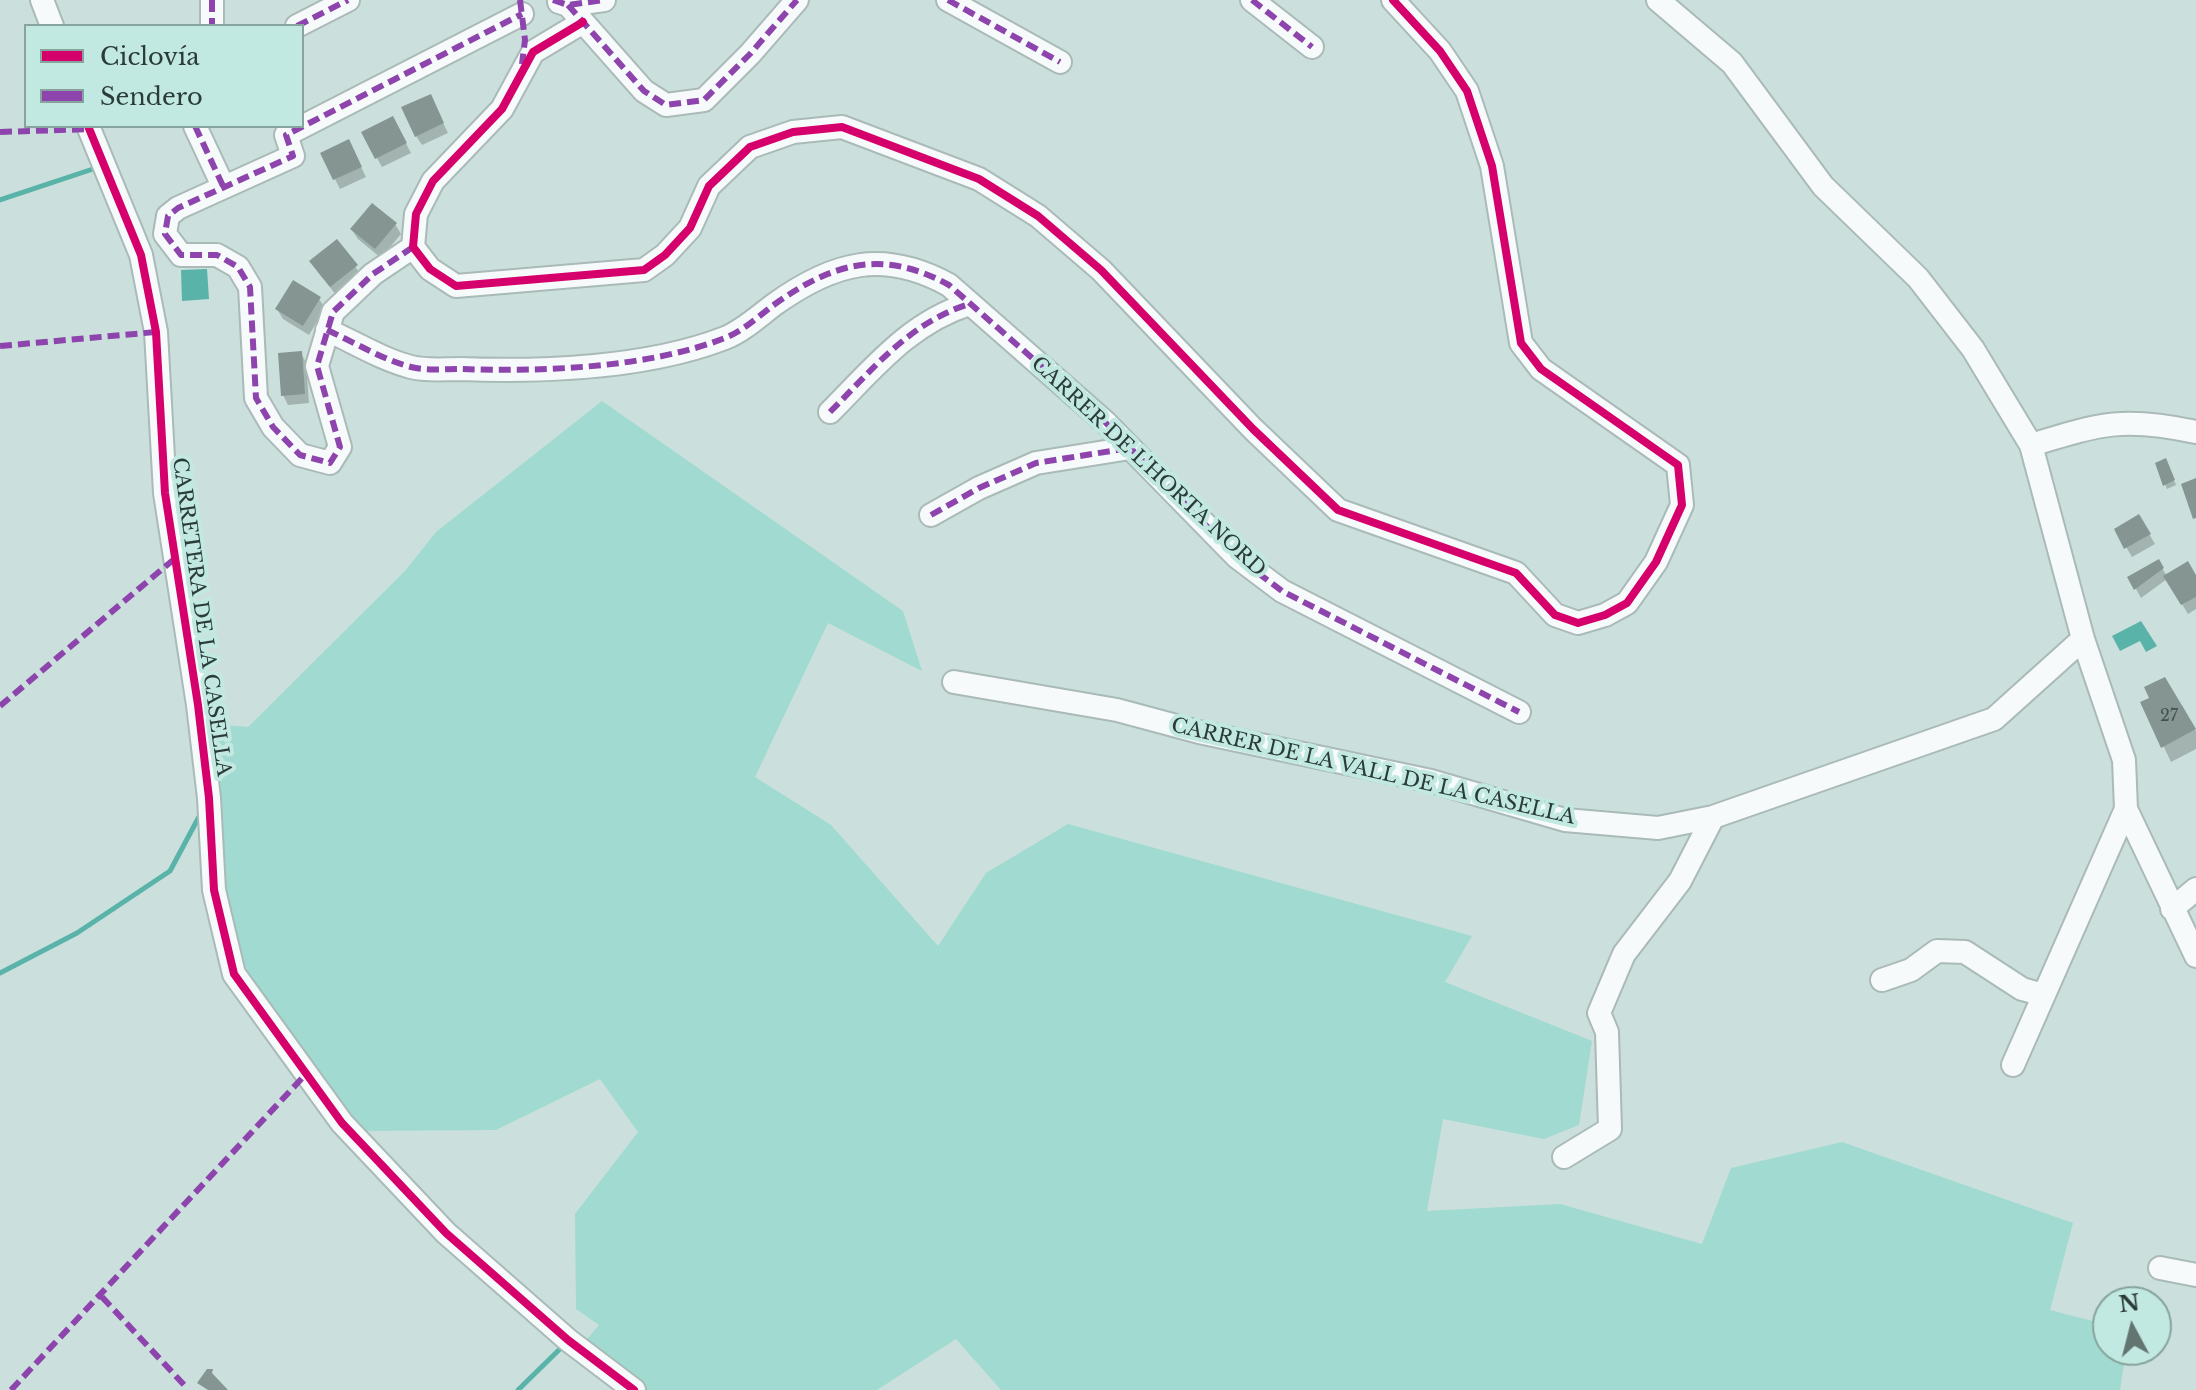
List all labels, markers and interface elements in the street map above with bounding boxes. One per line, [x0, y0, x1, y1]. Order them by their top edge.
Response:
legend [24, 24, 304, 128]
text: Ciclovía [100, 42, 199, 71]
text: Sendero [100, 82, 203, 111]
street label: CARRER DE L'HORTA NORD [1026, 352, 1270, 582]
street label: CARRETERA DE LA CASELLA [167, 456, 235, 778]
house number: 27 [2160, 706, 2178, 726]
street label: CARRER DE LA VALL DE LA CASELLA [1169, 714, 1577, 830]
north arrow [2092, 1286, 2172, 1366]
text: N [2117, 1289, 2141, 1318]

